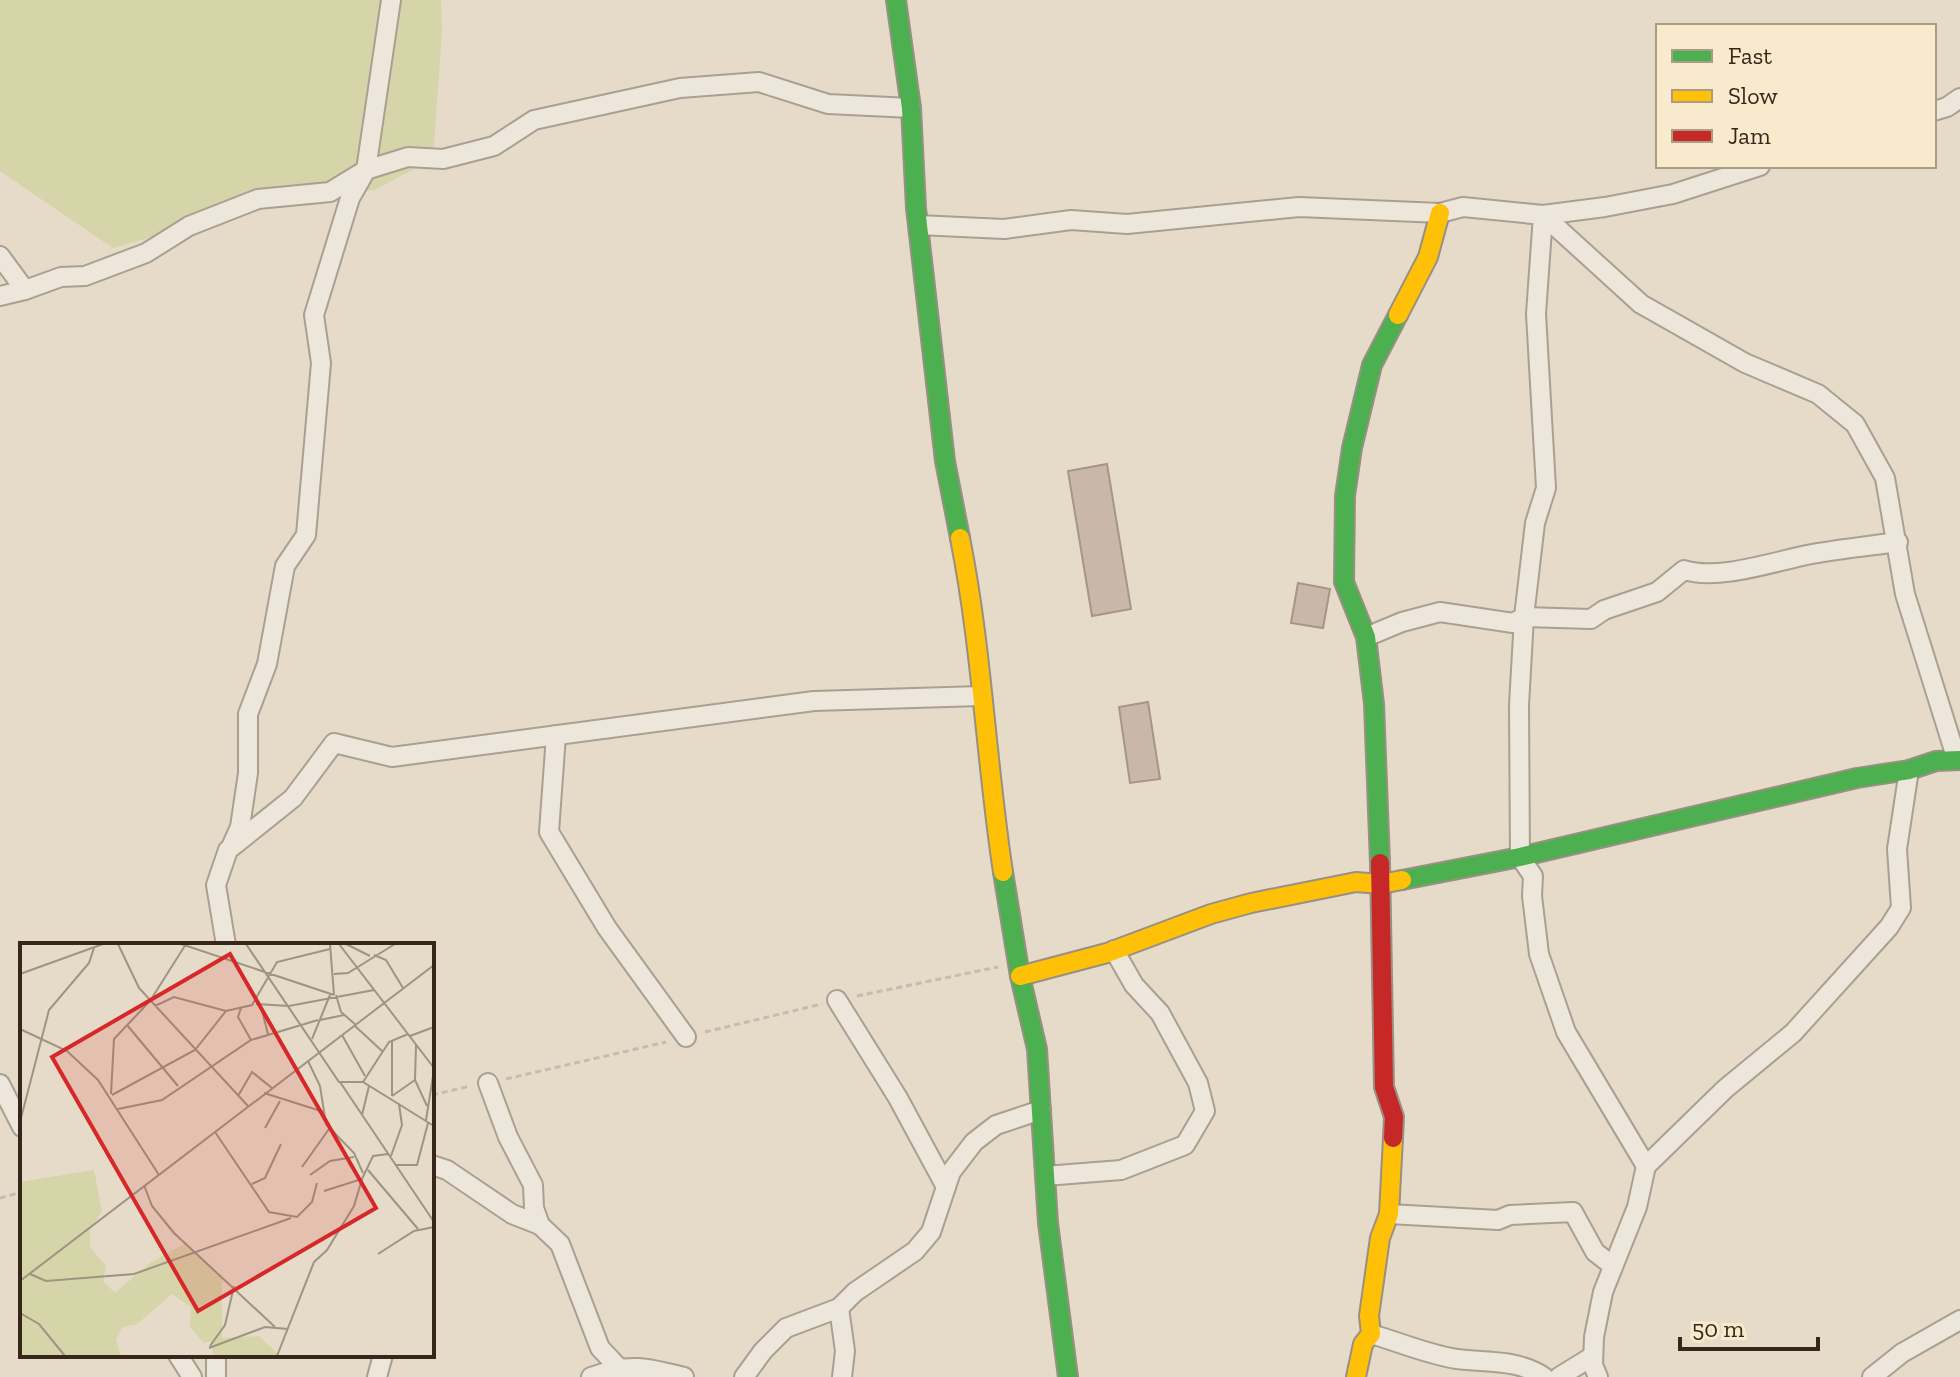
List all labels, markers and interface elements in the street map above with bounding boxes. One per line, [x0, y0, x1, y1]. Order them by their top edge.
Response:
legend [1656, 24, 1936, 168]
text: Fast [1728, 41, 1772, 70]
text: Slow [1728, 81, 1778, 110]
text: Jam [1728, 121, 1771, 150]
inset map [20, 943, 434, 1357]
scale bar [1680, 1301, 1818, 1351]
text: 50 m [1692, 1314, 1745, 1343]

